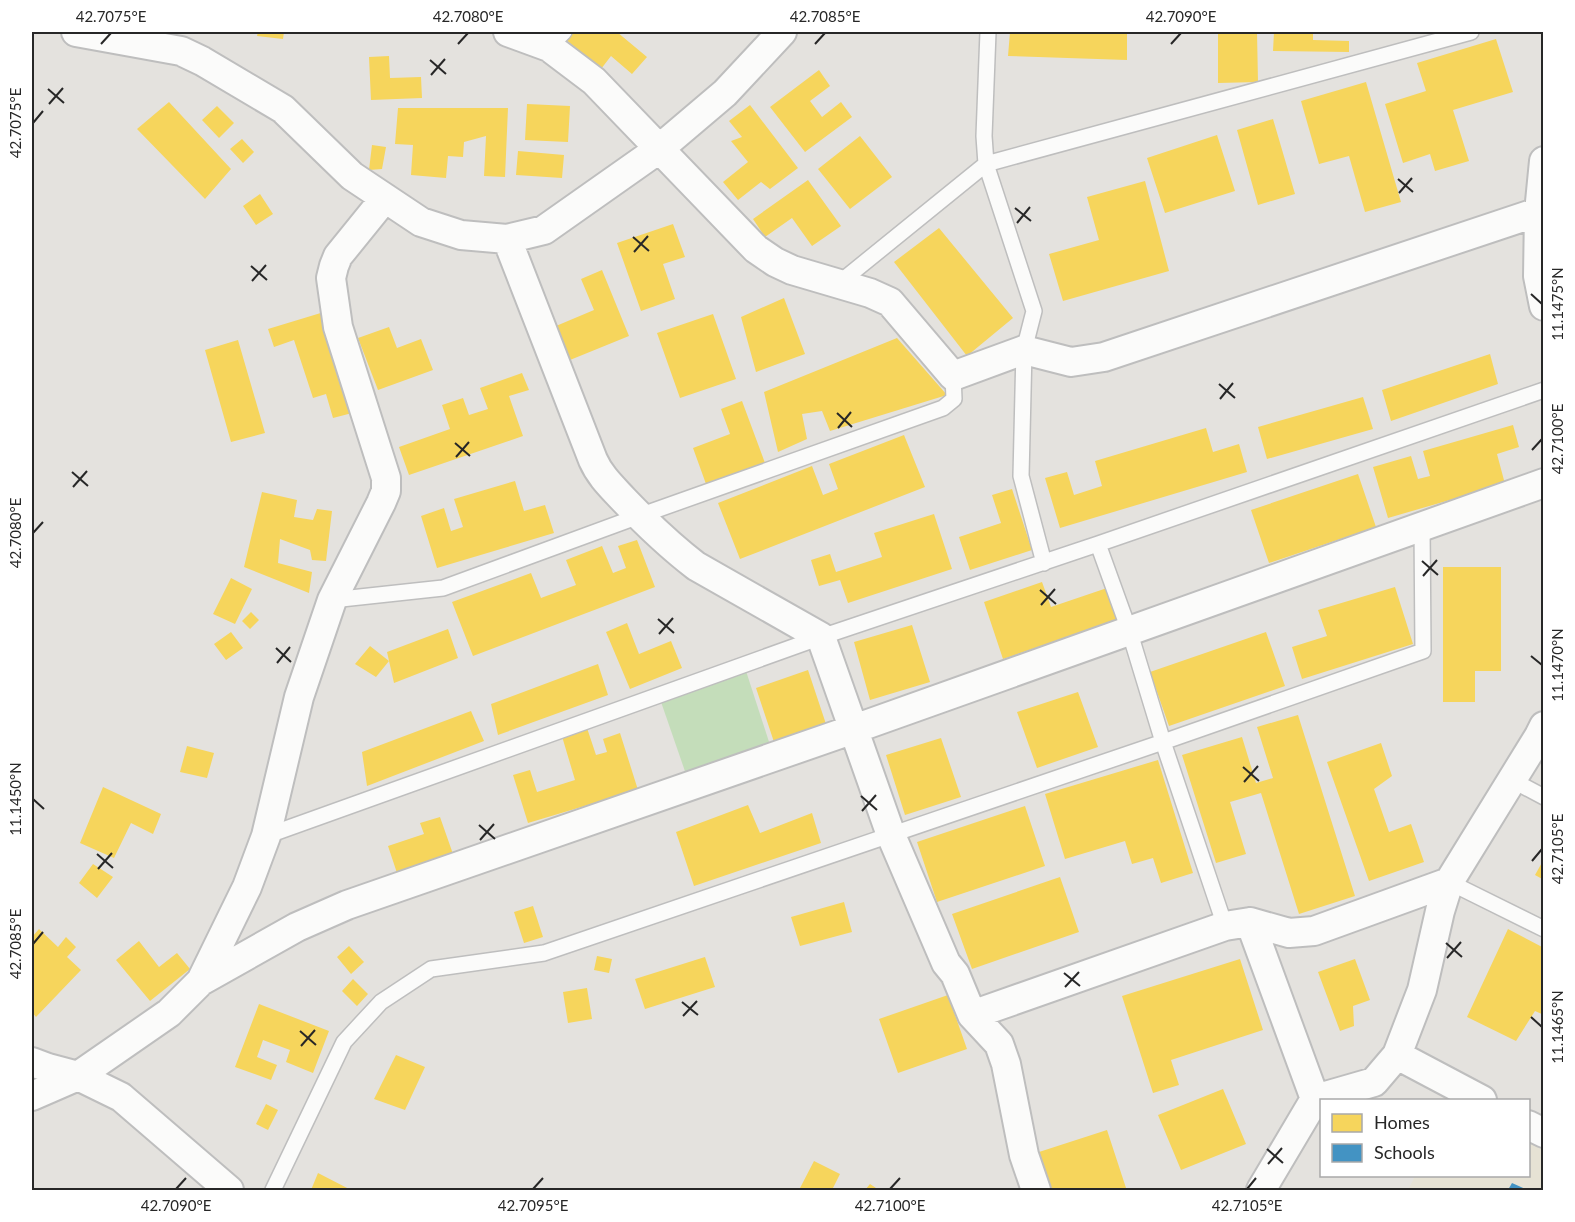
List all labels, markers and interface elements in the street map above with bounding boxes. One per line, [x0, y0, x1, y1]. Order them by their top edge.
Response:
text: 42.7075°E [76, 7, 146, 25]
text: 42.7080°E [433, 7, 503, 25]
text: 42.7085°E [790, 7, 860, 25]
text: 42.7090°E [1146, 7, 1216, 25]
text: 42.7075°E [6, 88, 24, 158]
text: 11.1475°N [1548, 267, 1566, 341]
text: 42.7100°E [1548, 404, 1566, 474]
text: 42.7080°E [6, 498, 24, 568]
text: 11.1470°N [1548, 628, 1566, 702]
text: 11.1450°N [6, 762, 24, 836]
text: 42.7105°E [1548, 814, 1566, 884]
text: 42.7085°E [6, 909, 24, 979]
text: 11.1465°N [1548, 990, 1566, 1064]
legend [1320, 1099, 1530, 1177]
text: Homes [1374, 1111, 1430, 1133]
text: Schools [1374, 1141, 1435, 1163]
text: 42.7090°E [141, 1196, 211, 1214]
text: 42.7095°E [498, 1196, 568, 1214]
text: 42.7100°E [855, 1196, 925, 1214]
text: 42.7105°E [1212, 1196, 1282, 1214]

